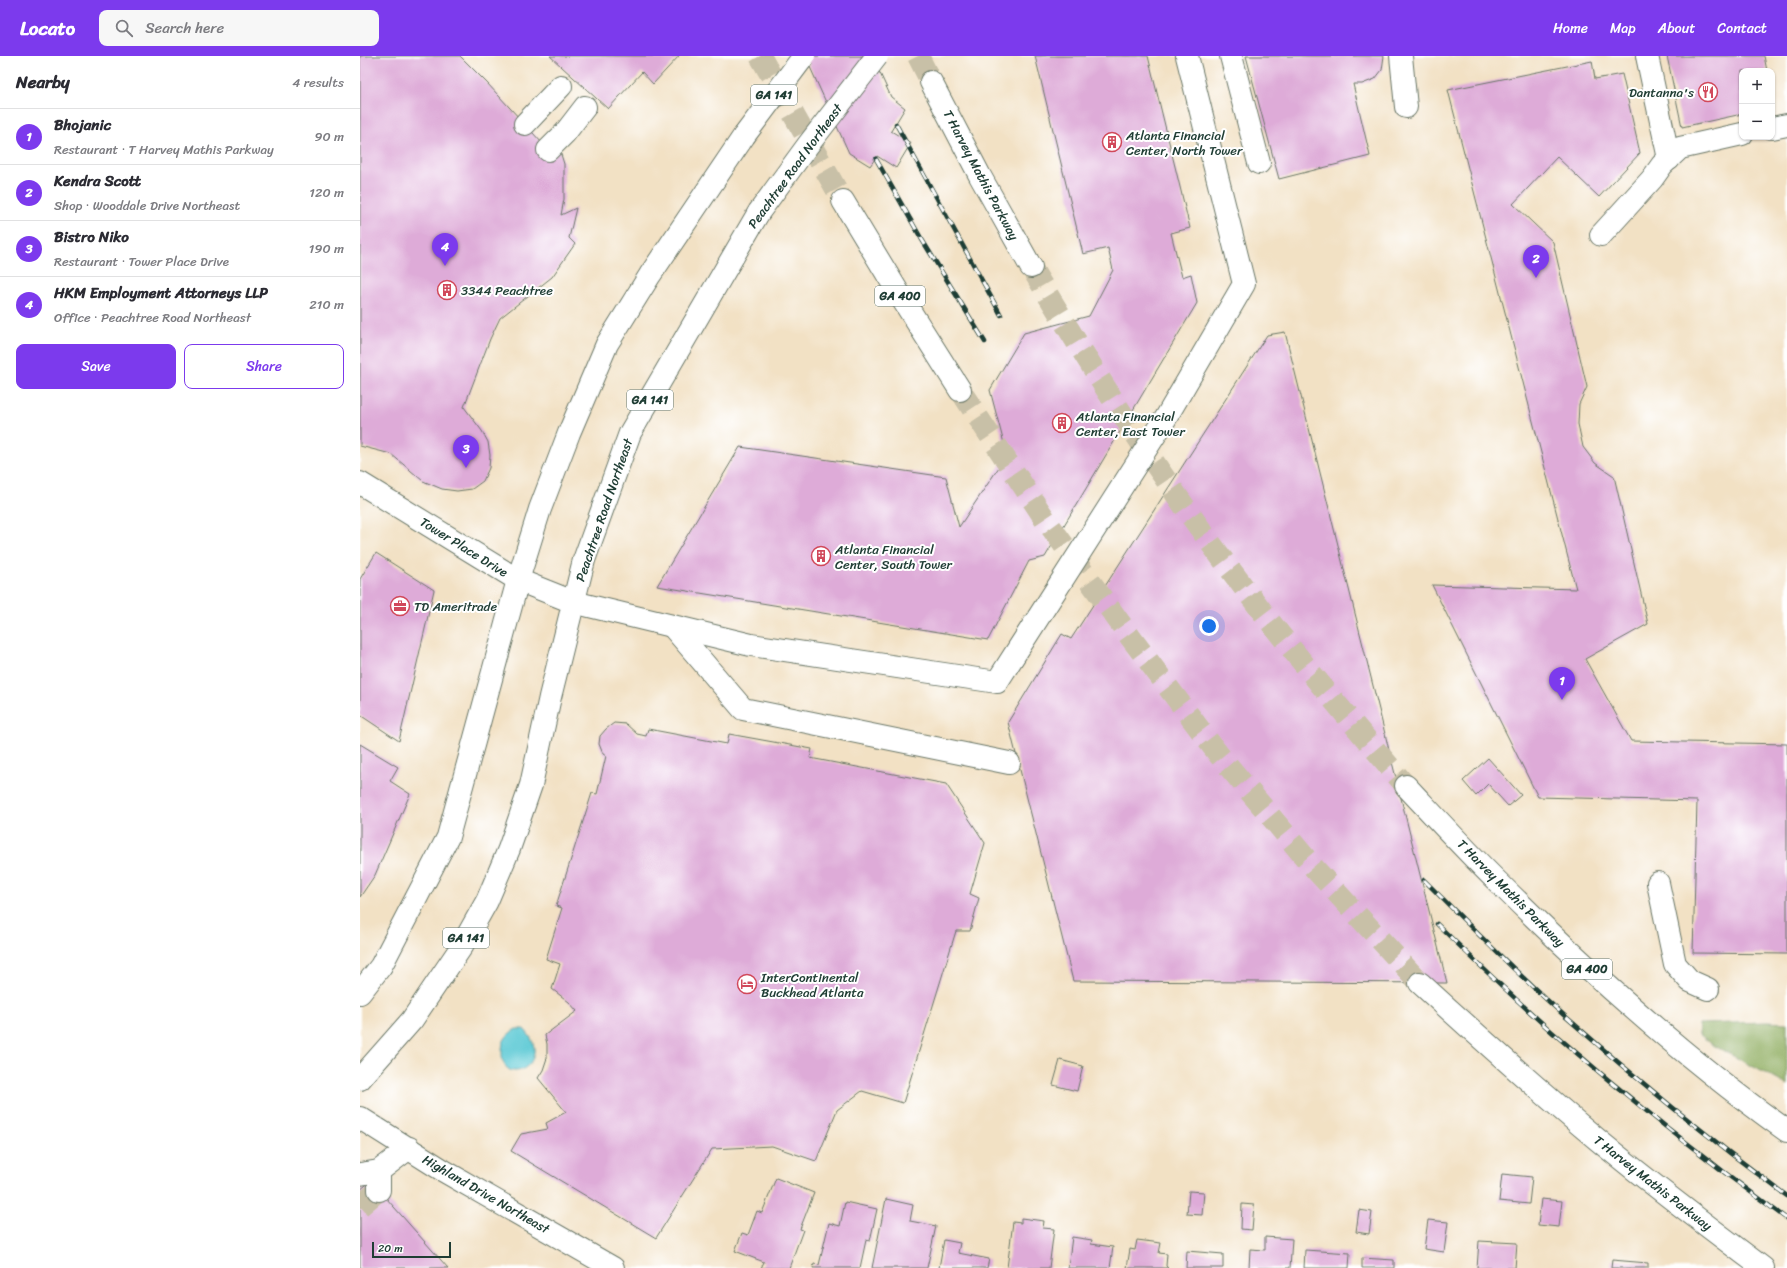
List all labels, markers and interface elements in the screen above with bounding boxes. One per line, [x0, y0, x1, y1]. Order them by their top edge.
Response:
search box [99, 10, 379, 46]
text: Locato [20, 12, 75, 45]
text: Search here [145, 15, 224, 41]
text: Home [1553, 16, 1588, 41]
text: Map [1610, 16, 1636, 41]
text: About [1658, 16, 1695, 41]
text: Contact [1717, 16, 1767, 41]
icon: search [113, 17, 135, 39]
text: Nearby [16, 67, 70, 97]
map controls [1739, 68, 1775, 140]
button: + [1739, 68, 1775, 104]
text: 4 results [292, 71, 344, 94]
place label: Dantanna's [1629, 81, 1694, 104]
restaurant icon: Dantanna's [1697, 81, 1719, 103]
road number: GA 141 [751, 85, 797, 105]
street label: Peachtree Road Northeast [742, 98, 849, 233]
button: − [1739, 104, 1775, 140]
street label: T Harvey Mathis Parkway [937, 105, 1025, 245]
text: Bhojanic [54, 112, 111, 138]
place label: Atlanta Financial Center, North Tower [1125, 124, 1243, 162]
text: 1 [26, 125, 32, 148]
text: 90 m [314, 125, 344, 148]
building icon: Atlanta Financial Center, North Tower [1101, 131, 1123, 153]
text: Restaurant · T Harvey Mathis Parkway [54, 138, 274, 161]
text: Kendra Scott [54, 168, 141, 194]
text: 2 [25, 181, 33, 204]
text: 120 m [309, 181, 344, 204]
text: Shop · Wooddale Drive Northeast [54, 194, 240, 217]
text: Bistro Niko [54, 224, 129, 250]
pin: 4 [432, 233, 458, 266]
text: 3 [25, 237, 33, 260]
text: 190 m [309, 237, 344, 260]
pin: 2 [1523, 245, 1549, 278]
text: Restaurant · Tower Place Drive [54, 250, 229, 273]
building icon: 3344 Peachtree [436, 279, 458, 301]
place label: 3344 Peachtree [461, 279, 553, 302]
text: HKM Employment Attorneys LLP [54, 280, 268, 306]
road number: GA 400 [875, 286, 925, 306]
text: 4 [25, 293, 33, 316]
text: 210 m [309, 293, 344, 316]
text: Office · Peachtree Road Northeast [54, 306, 251, 329]
button: Save [16, 344, 176, 389]
button: Share [184, 344, 344, 389]
road number: GA 141 [627, 390, 673, 410]
place label: Atlanta Financial Center, East Tower [1075, 405, 1185, 443]
building icon: Atlanta Financial Center, East Tower [1051, 412, 1073, 434]
pin: 3 [453, 435, 479, 468]
street label: Peachtree Road Northeast [569, 435, 640, 585]
street label: Tower Place Drive [415, 511, 513, 583]
place label: Atlanta Financial Center, South Tower [834, 538, 952, 576]
building icon: Atlanta Financial Center, South Tower [810, 545, 832, 567]
office icon: TD Ameritrade [389, 595, 411, 617]
place label: TD Ameritrade [414, 595, 497, 618]
your location [1199, 616, 1219, 636]
pin: 1 [1549, 667, 1575, 700]
street label: T Harvey Mathis Parkway [1452, 834, 1571, 953]
road number: GA 141 [443, 928, 489, 948]
road number: GA 400 [1562, 959, 1612, 979]
place label: InterContinental Buckhead Atlanta [760, 966, 864, 1004]
hotel icon: InterContinental Buckhead Atlanta [736, 973, 758, 995]
street label: T Harvey Mathis Parkway [1589, 1129, 1718, 1237]
street label: Highland Drive Northeast [418, 1148, 555, 1240]
text: 20 m [378, 1239, 403, 1258]
scale bar [372, 1240, 451, 1259]

